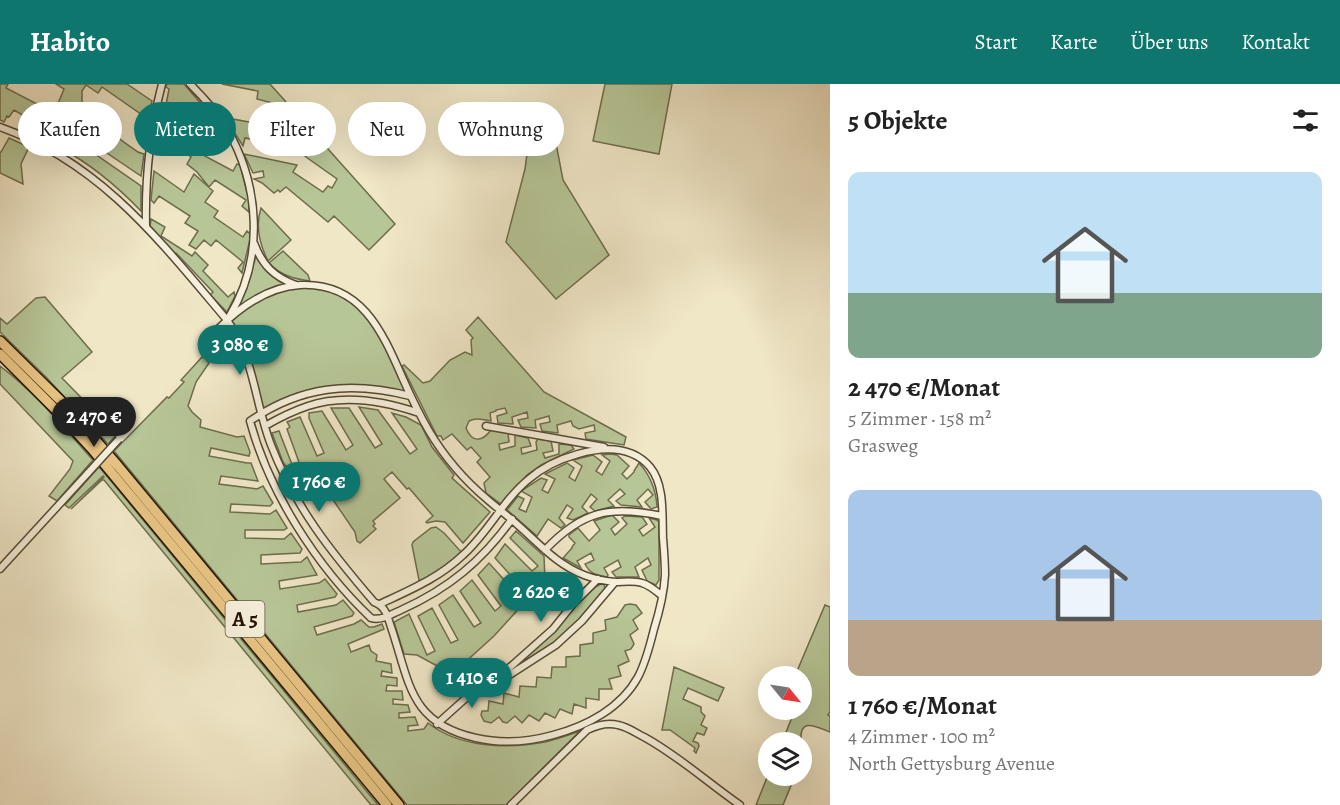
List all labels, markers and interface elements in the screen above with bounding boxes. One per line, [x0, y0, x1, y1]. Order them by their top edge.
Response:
text: Habito [30, 23, 110, 61]
text: Start [975, 28, 1017, 56]
text: Karte [1050, 28, 1098, 56]
text: Über uns [1131, 28, 1208, 56]
text: Kontakt [1241, 28, 1310, 56]
chip: Kaufen [18, 102, 122, 156]
chip: Mieten [134, 102, 236, 156]
chip: Filter [248, 102, 336, 156]
chip: Neu [348, 102, 426, 156]
chip: Wohnung [438, 102, 564, 156]
text: 5 Objekte [848, 103, 948, 138]
icon: filters [1289, 104, 1322, 137]
icon: home [1031, 211, 1139, 319]
pin: 3 080 € [185, 325, 295, 376]
text: 3 080 € [212, 331, 268, 358]
text: 2 470 €/Monat [848, 370, 1000, 405]
pin: 2 470 € [39, 397, 149, 448]
text: 2 470 € [66, 403, 122, 430]
text: 5 Zimmer · 158 m² [848, 405, 992, 432]
text: Grasweg [848, 432, 918, 459]
pin: 1 760 € [264, 462, 374, 513]
text: 1 760 € [292, 468, 346, 495]
icon: home [1031, 529, 1139, 637]
pin: 2 620 € [486, 572, 596, 623]
text: 2 620 € [512, 578, 570, 605]
road number: A 5 [226, 601, 264, 637]
pin: 1 410 € [417, 658, 527, 709]
text: 1 410 € [446, 664, 498, 691]
north arrow [758, 666, 812, 720]
map controls [758, 666, 812, 786]
text: 1 760 €/Monat [848, 688, 997, 723]
text: 4 Zimmer · 100 m² [848, 723, 995, 750]
button: layers [758, 732, 812, 786]
text: North Gettysburg Avenue [848, 750, 1055, 777]

